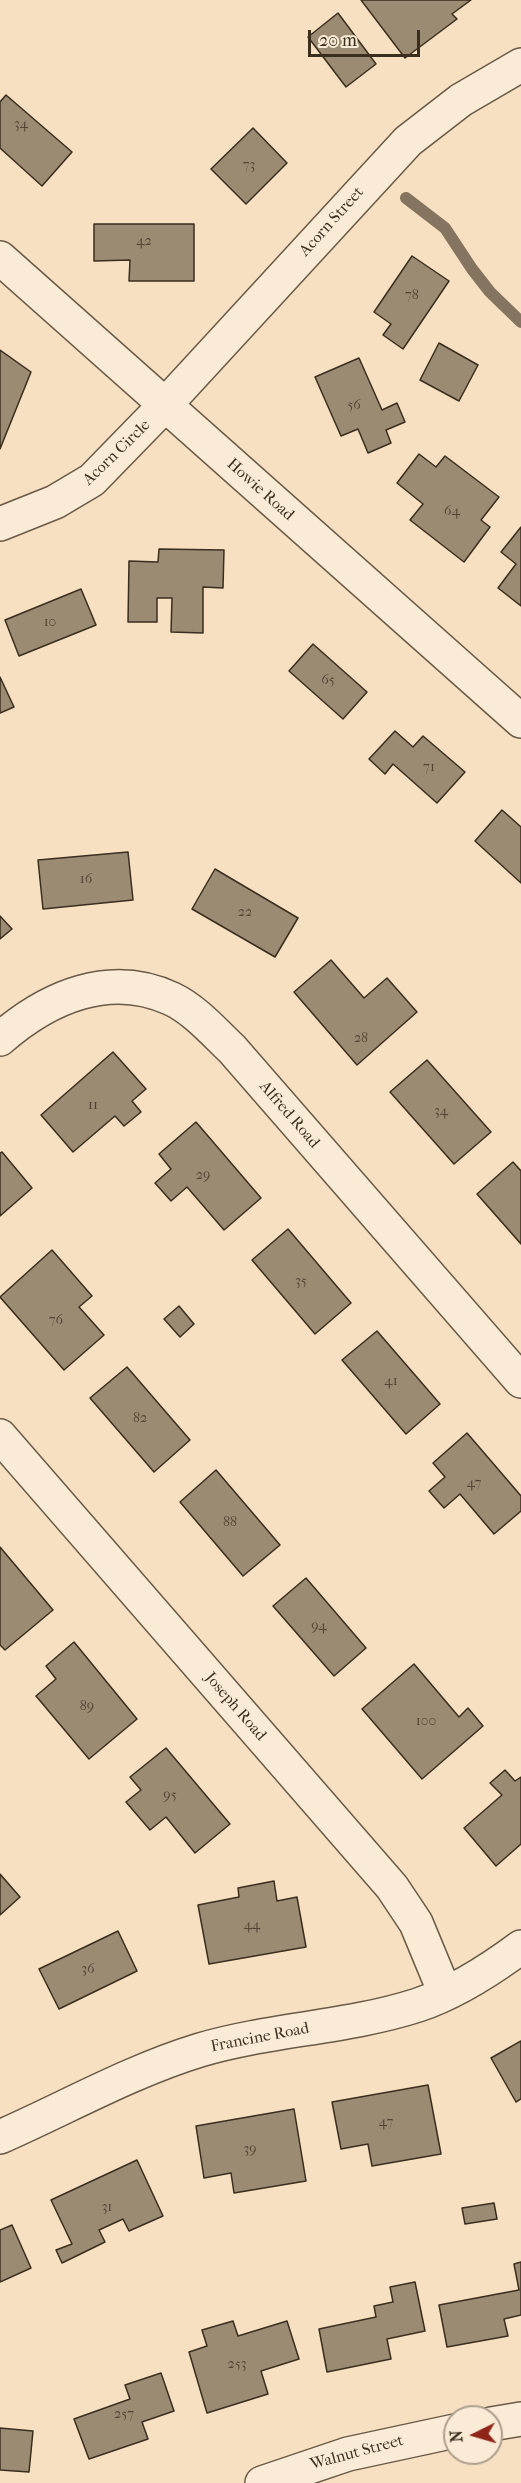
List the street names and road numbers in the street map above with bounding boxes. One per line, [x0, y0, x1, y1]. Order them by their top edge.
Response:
street label: Acorn Street [296, 183, 368, 261]
street label: Acorn Circle [79, 416, 155, 490]
street label: Howie Road [222, 455, 298, 525]
street label: Alfred Road [255, 1078, 323, 1152]
street label: Joseph Road [200, 1669, 270, 1745]
street label: Francine Road [209, 2019, 311, 2057]
street label: Walnut Street [308, 2431, 406, 2475]

